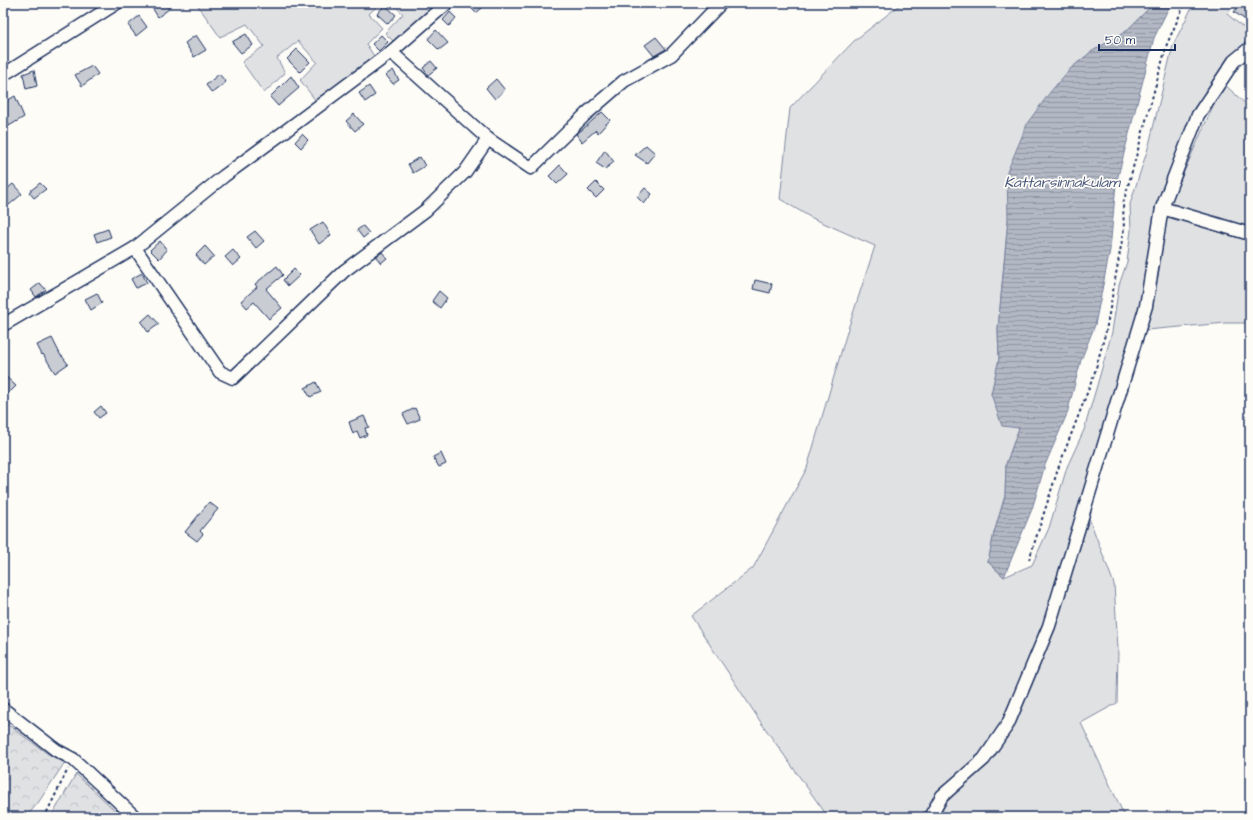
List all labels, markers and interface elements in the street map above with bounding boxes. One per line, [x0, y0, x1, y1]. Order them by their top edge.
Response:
scale bar [1099, 26, 1175, 52]
text: 50 m [1105, 32, 1136, 49]
water label: Kattarsinnakulam [1004, 172, 1121, 193]

